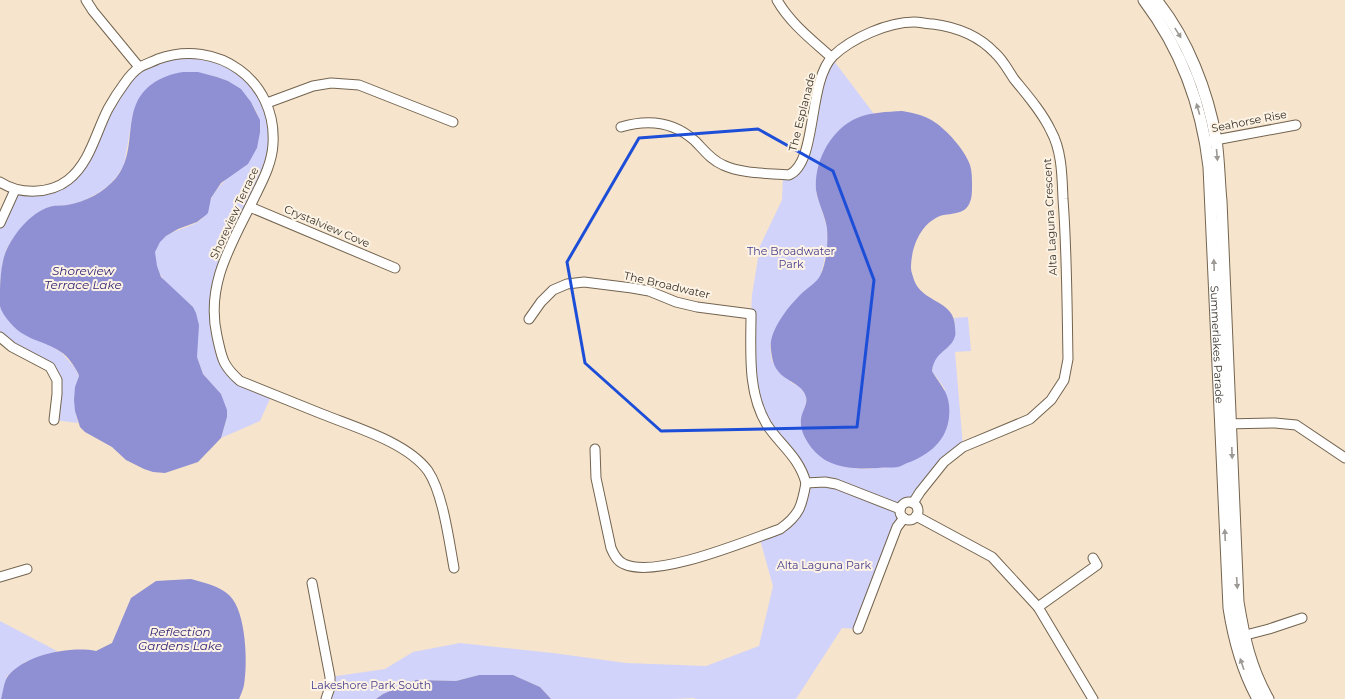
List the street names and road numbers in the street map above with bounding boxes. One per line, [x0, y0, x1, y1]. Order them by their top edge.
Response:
street label: The Esplanade [785, 71, 819, 153]
street label: Seahorse Rise [1210, 107, 1288, 135]
street label: Alta Laguna Crescent [1040, 157, 1060, 276]
street label: Shoreview Terrace [207, 165, 262, 261]
street label: Crystalview Cove [282, 202, 372, 251]
street label: The Broadwater [623, 268, 711, 302]
street label: Summerlakes Parade [1207, 285, 1227, 404]

